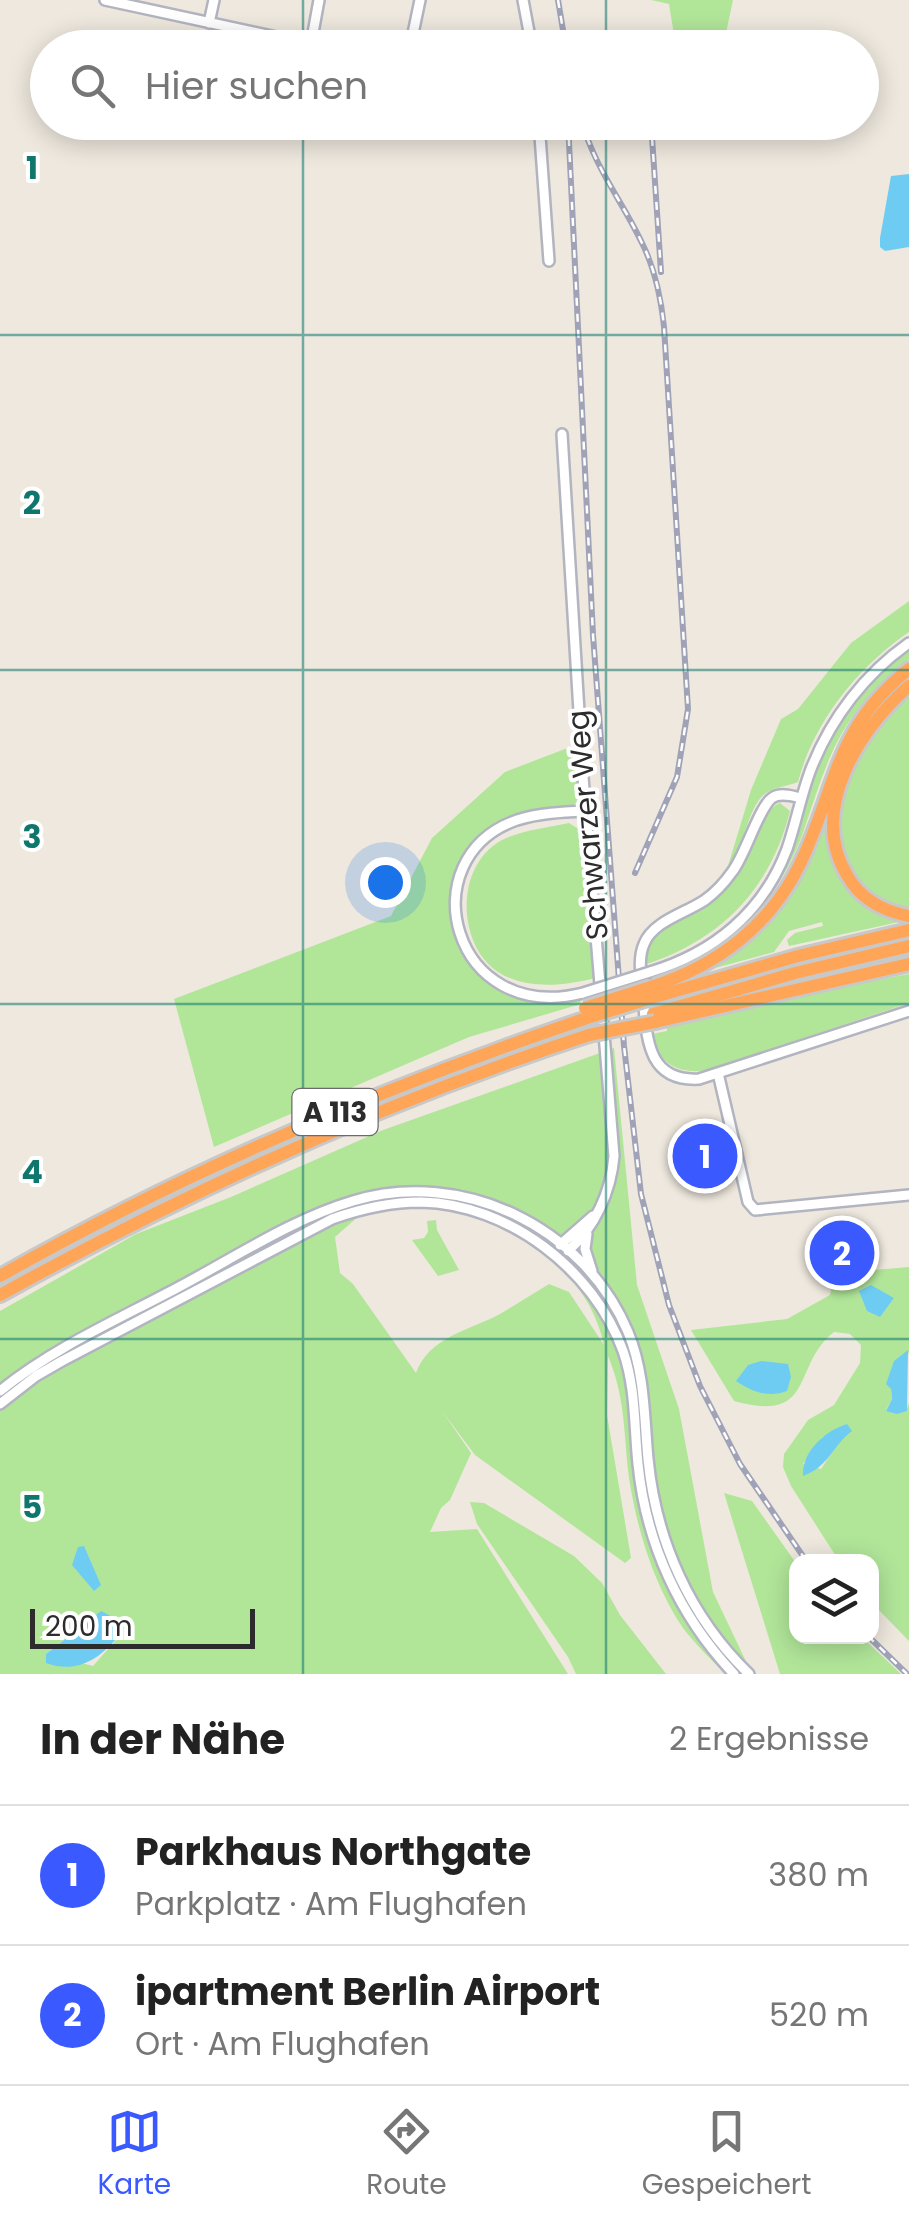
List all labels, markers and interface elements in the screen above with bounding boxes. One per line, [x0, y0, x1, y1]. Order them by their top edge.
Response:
search box [30, 30, 879, 140]
icon: search [65, 58, 120, 113]
text: Hier suchen [145, 59, 368, 112]
text: 1 [26, 145, 38, 190]
text: 2 [23, 480, 41, 525]
street label: Schwarzer Weg [556, 708, 619, 942]
text: 3 [22, 814, 42, 859]
your location [360, 857, 411, 908]
road number: A 113 [292, 1089, 378, 1135]
pin: 1 [672, 1118, 738, 1194]
text: 4 [21, 1149, 43, 1194]
pin: 2 [810, 1216, 874, 1290]
text: 5 [22, 1484, 42, 1529]
map controls [789, 1554, 879, 1644]
button: layers [789, 1554, 879, 1644]
scale bar [30, 1604, 255, 1648]
text: 200 m [45, 1607, 133, 1646]
text: In der Nähe [40, 1710, 285, 1769]
text: 2 Ergebnisse [669, 1716, 869, 1761]
text: Parkhaus Northgate [135, 1825, 531, 1878]
text: 1 [66, 1852, 79, 1897]
text: 380 m [768, 1852, 869, 1897]
text: Parkplatz · Am Flughafen [135, 1881, 527, 1926]
text: ipartment Berlin Airport [135, 1965, 600, 2018]
text: 2 [63, 1992, 82, 2037]
text: 520 m [769, 1992, 869, 2037]
text: Ort · Am Flughafen [135, 2021, 430, 2066]
tab: Karte [98, 2104, 171, 2206]
tab: Route [366, 2104, 447, 2206]
tab: Gespeichert [642, 2104, 811, 2206]

